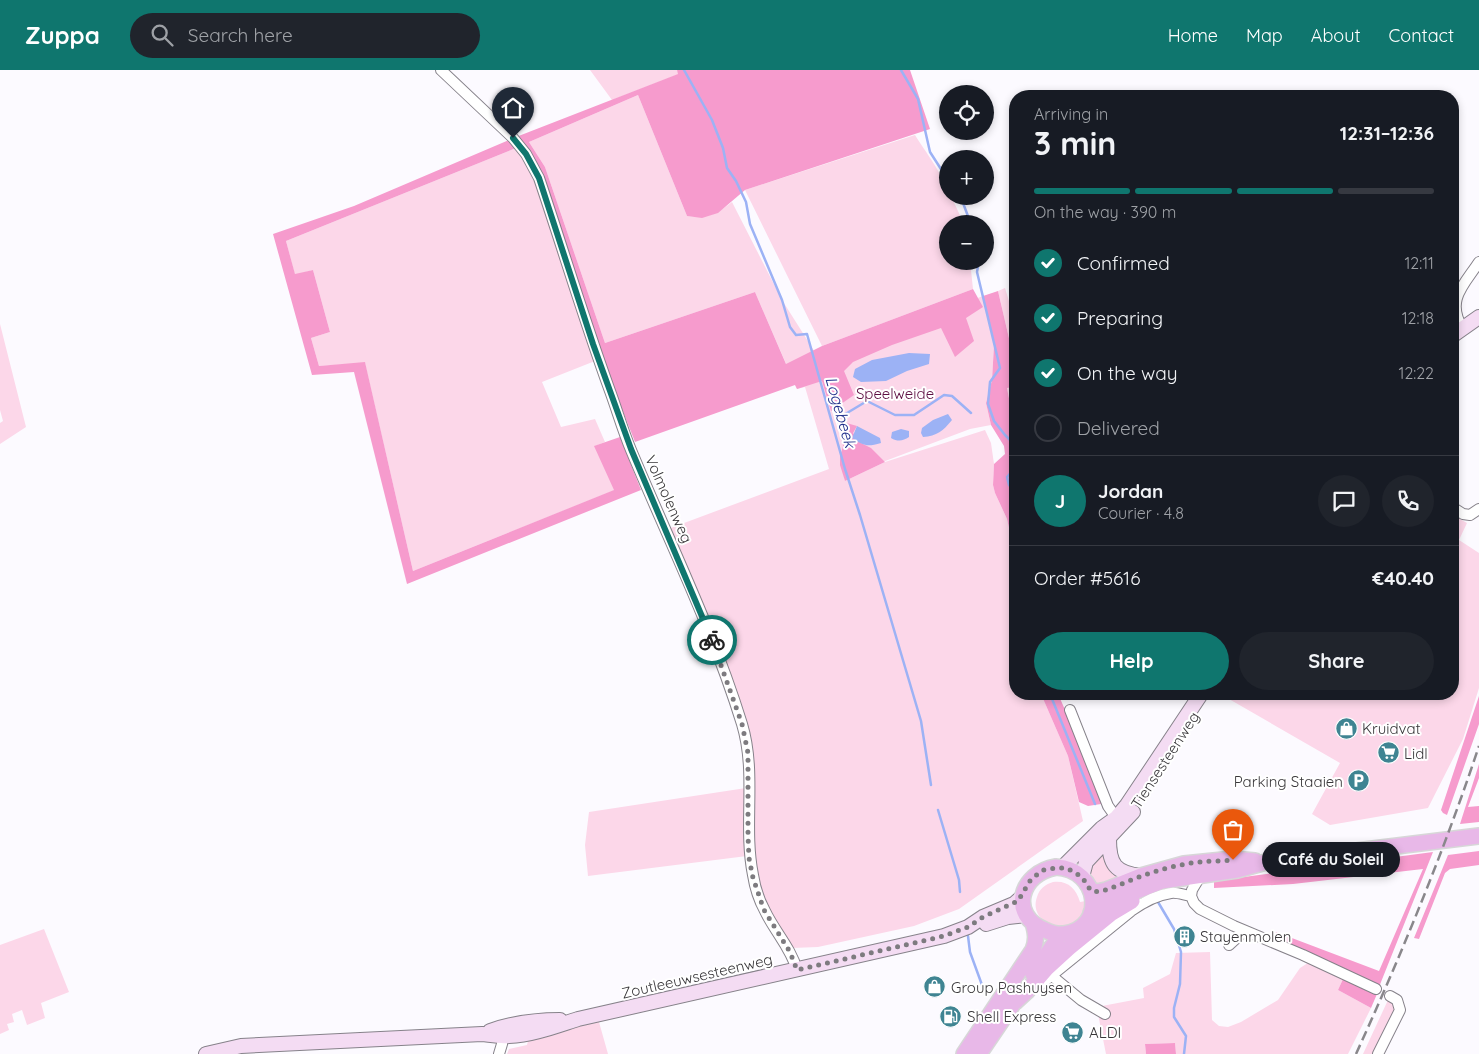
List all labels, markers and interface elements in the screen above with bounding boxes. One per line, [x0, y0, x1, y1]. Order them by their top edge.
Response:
search box [130, 13, 480, 58]
text: Zuppa [25, 20, 100, 50]
icon: search [148, 21, 176, 49]
text: Search here [188, 23, 293, 47]
text: Home [1168, 24, 1218, 47]
text: Map [1246, 24, 1283, 47]
text: About [1311, 24, 1361, 47]
text: Contact [1389, 24, 1454, 47]
map controls [939, 85, 994, 270]
button: locate [939, 85, 994, 140]
pin [492, 87, 534, 138]
icon: home [499, 94, 527, 122]
text: Arriving in [1034, 104, 1108, 124]
text: 12:31–12:36 [1340, 121, 1434, 145]
text: 3 min [1034, 123, 1116, 163]
button: + [939, 150, 994, 205]
text: On the way · 390 m [1034, 202, 1176, 222]
button: − [939, 215, 994, 270]
icon: check [1034, 249, 1062, 277]
text: Confirmed [1077, 251, 1170, 275]
text: 12:11 [1404, 253, 1434, 273]
icon: check [1034, 304, 1062, 332]
text: Preparing [1077, 306, 1163, 330]
text: 12:18 [1402, 308, 1434, 328]
icon: check [1034, 359, 1062, 387]
text: On the way [1077, 361, 1178, 385]
text: 12:22 [1398, 363, 1434, 383]
water label: Logebeek [821, 374, 861, 451]
park label: Speelweide [856, 384, 934, 403]
text: Delivered [1077, 416, 1160, 440]
street label: Volmolenweg [641, 452, 697, 546]
button: chat [1318, 475, 1370, 527]
button: phone [1382, 475, 1434, 527]
text: Jordan [1098, 479, 1163, 503]
text: J [1055, 489, 1065, 513]
text: Courier · 4.8 [1098, 503, 1184, 523]
text: Order #5616 [1034, 566, 1140, 590]
text: €40.40 [1372, 566, 1434, 590]
courier [687, 615, 737, 665]
icon: bike [698, 626, 726, 654]
button: Help [1034, 632, 1229, 690]
button: Share [1239, 632, 1434, 690]
street label: Tiensesteenweg [1127, 708, 1203, 812]
shop icon: Kruidvat [1334, 716, 1358, 740]
place label: Kruidvat [1362, 719, 1421, 738]
supermarket icon: Lidl [1376, 741, 1400, 765]
place label: Lidl [1404, 744, 1428, 763]
parking icon: Parking Staaien [1347, 769, 1371, 793]
place label: Parking Staaien [1234, 772, 1343, 791]
pin [1212, 809, 1254, 860]
icon: bag [1219, 816, 1247, 844]
callout: Café du Soleil [1263, 842, 1400, 878]
text: Café du Soleil [1278, 849, 1384, 869]
building icon: Stayenmolen [1172, 924, 1196, 948]
place label: Stayenmolen [1200, 927, 1291, 946]
street label: Zoutleeuwsesteenweg [620, 949, 774, 1003]
shop icon: Group Pashuysen [923, 975, 947, 999]
place label: Group Pashuysen [951, 978, 1072, 997]
fuel station icon: Shell Express [939, 1004, 963, 1028]
place label: Shell Express [967, 1007, 1056, 1026]
supermarket icon: ALDI [1061, 1020, 1085, 1044]
place label: ALDI [1089, 1023, 1121, 1042]

